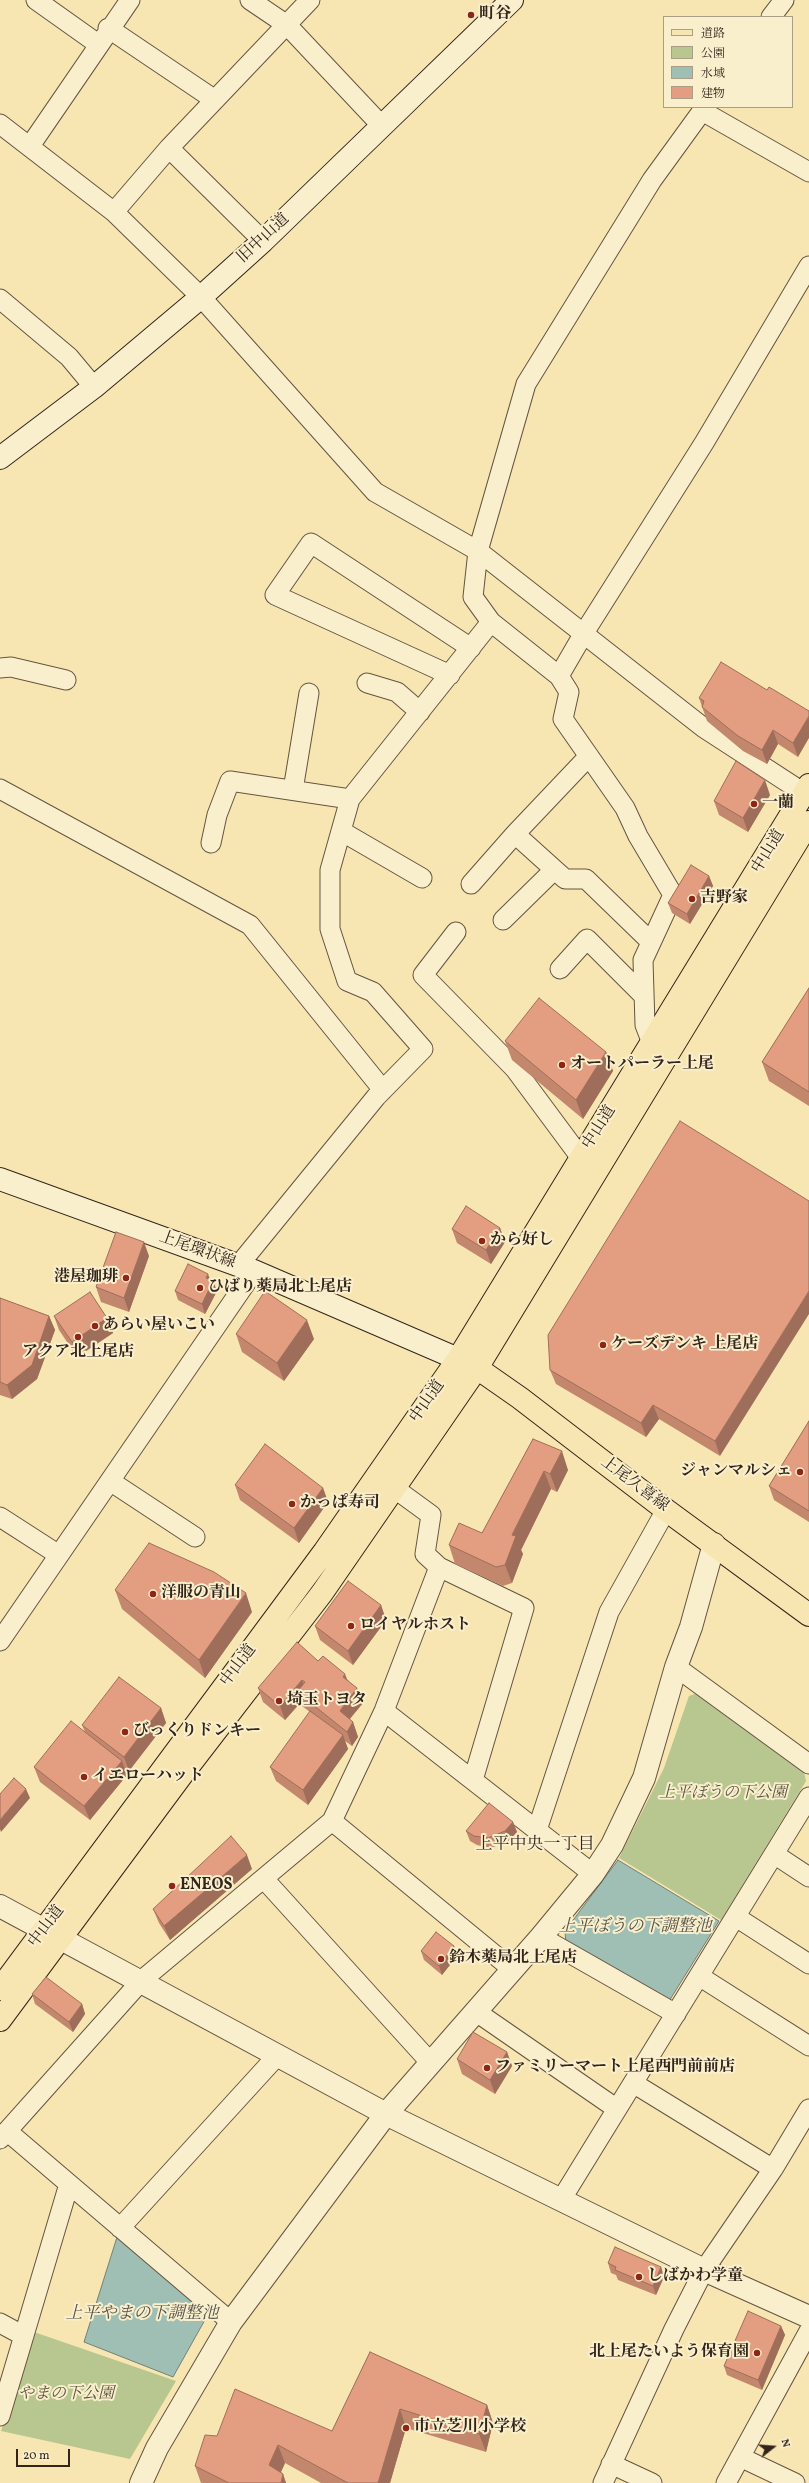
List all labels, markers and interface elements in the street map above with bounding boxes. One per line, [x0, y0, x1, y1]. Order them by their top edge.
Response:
place label: 町谷 [479, 5, 511, 25]
marker: 町谷 [466, 10, 476, 20]
legend [663, 16, 793, 108]
text: 道路 [701, 26, 725, 42]
text: 公園 [701, 46, 725, 62]
text: 水域 [701, 66, 725, 82]
text: 建物 [701, 86, 725, 102]
street label: 旧中山道 [234, 210, 294, 268]
place label: 一蘭 [762, 794, 794, 814]
marker: 一蘭 [749, 799, 759, 809]
street label: 中山道 [748, 826, 790, 878]
place label: 吉野家 [700, 889, 748, 909]
marker: 吉野家 [687, 894, 697, 904]
place label: オートパーラー上尾 [570, 1055, 714, 1075]
marker: オートパーラー上尾 [557, 1060, 567, 1070]
street label: 中山道 [579, 1103, 621, 1153]
street label: 上尾環状線 [156, 1228, 238, 1274]
place label: から好し [490, 1231, 554, 1251]
marker: から好し [477, 1236, 487, 1246]
place label: 港屋珈琲 [54, 1268, 118, 1288]
marker: 港屋珈琲 [121, 1273, 131, 1283]
place label: ひばり薬局北上尾店 [208, 1278, 352, 1298]
marker: ひばり薬局北上尾店 [195, 1283, 205, 1293]
place label: あらい屋いこい [103, 1316, 215, 1336]
marker: あらい屋いこい [90, 1321, 100, 1331]
marker: アクア北上尾店 [73, 1332, 83, 1342]
place label: ケーズデンキ 上尾店 [611, 1335, 758, 1355]
marker: ケーズデンキ 上尾店 [598, 1340, 608, 1350]
place label: アクア北上尾店 [22, 1343, 134, 1363]
street label: 中山道 [406, 1377, 450, 1427]
street label: 上尾久喜線 [596, 1453, 672, 1517]
place label: ジャンマルシェ [680, 1462, 792, 1482]
marker: ジャンマルシェ [795, 1467, 805, 1477]
place label: かっぱ寿司 [300, 1494, 380, 1514]
marker: かっぱ寿司 [287, 1499, 297, 1509]
place label: 洋服の青山 [161, 1584, 241, 1604]
marker: 洋服の青山 [148, 1589, 158, 1599]
place label: ロイヤルホスト [359, 1616, 471, 1636]
marker: ロイヤルホスト [346, 1621, 356, 1631]
street label: 中山道 [217, 1641, 261, 1691]
place label: 埼玉トヨタ [287, 1691, 367, 1711]
marker: 埼玉トヨタ [274, 1696, 284, 1706]
place label: びっくりドンキー [133, 1722, 261, 1742]
marker: びっくりドンキー [120, 1727, 130, 1737]
place label: イエローハット [92, 1767, 204, 1787]
marker: イエローハット [79, 1772, 89, 1782]
park label: 上平ぼうの下公園 [659, 1784, 787, 1804]
district label: 上平中央一丁目 [476, 1836, 594, 1856]
place label: ENEOS [180, 1876, 232, 1896]
marker: ENEOS [167, 1881, 177, 1891]
street label: 中山道 [25, 1902, 69, 1952]
water label: 上平ぼうの下調整池 [559, 1918, 711, 1938]
place label: 鈴木薬局北上尾店 [449, 1949, 577, 1969]
marker: 鈴木薬局北上尾店 [436, 1954, 446, 1964]
place label: ファミリーマート上尾西門前前店 [495, 2058, 735, 2078]
marker: ファミリーマート上尾西門前前店 [482, 2063, 492, 2073]
place label: しばかわ学童 [647, 2267, 743, 2287]
marker: しばかわ学童 [634, 2272, 644, 2282]
water label: 上平やまの下調整池 [66, 2305, 218, 2325]
place label: 北上尾たいよう保育園 [589, 2343, 749, 2363]
marker: 北上尾たいよう保育園 [752, 2348, 762, 2358]
park label: やまの下公園 [18, 2385, 114, 2405]
place label: 市立芝川小学校 [414, 2418, 526, 2438]
marker: 市立芝川小学校 [401, 2423, 411, 2433]
north arrow [753, 2427, 793, 2467]
text: N [777, 2437, 793, 2449]
scale bar [18, 2441, 72, 2467]
text: 20 m [23, 2448, 50, 2464]

